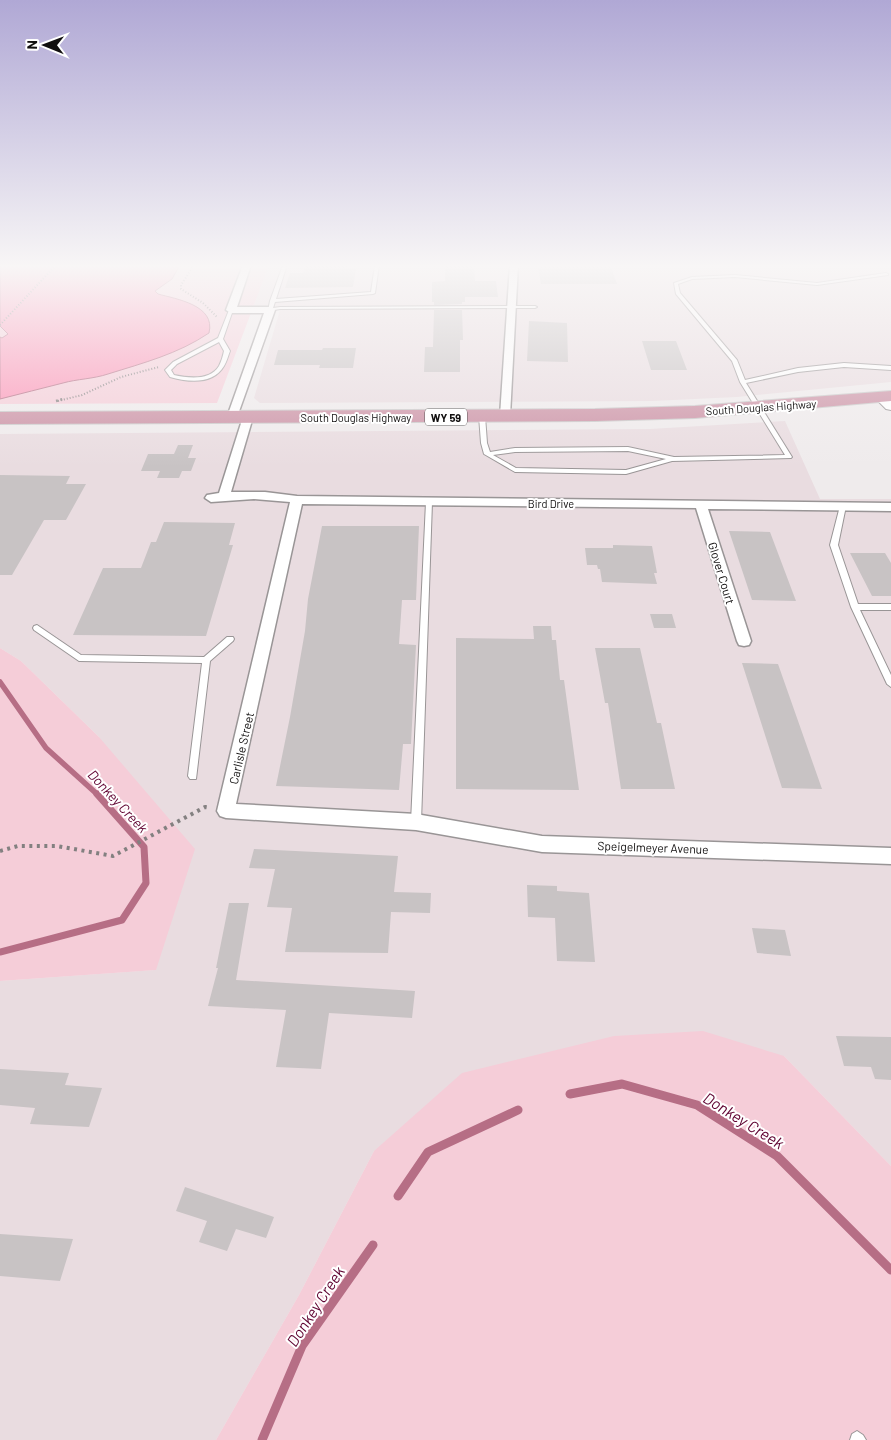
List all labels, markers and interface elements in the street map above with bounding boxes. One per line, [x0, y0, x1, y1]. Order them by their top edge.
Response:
north arrow [20, 20, 70, 70]
text: N [23, 40, 40, 50]
street label: South Douglas Highway [705, 397, 817, 417]
road number: WY 59 [425, 408, 467, 426]
street label: South Douglas Highway [301, 411, 411, 424]
street label: Bird Drive [528, 497, 574, 510]
street label: Glover Court [706, 540, 738, 606]
street label: Carlisle Street [226, 711, 256, 785]
water label: Donkey Creek [84, 766, 152, 836]
street label: Speigelmeyer Avenue [597, 838, 709, 856]
water label: Donkey Creek [700, 1088, 788, 1152]
water label: Donkey Creek [282, 1262, 348, 1350]

